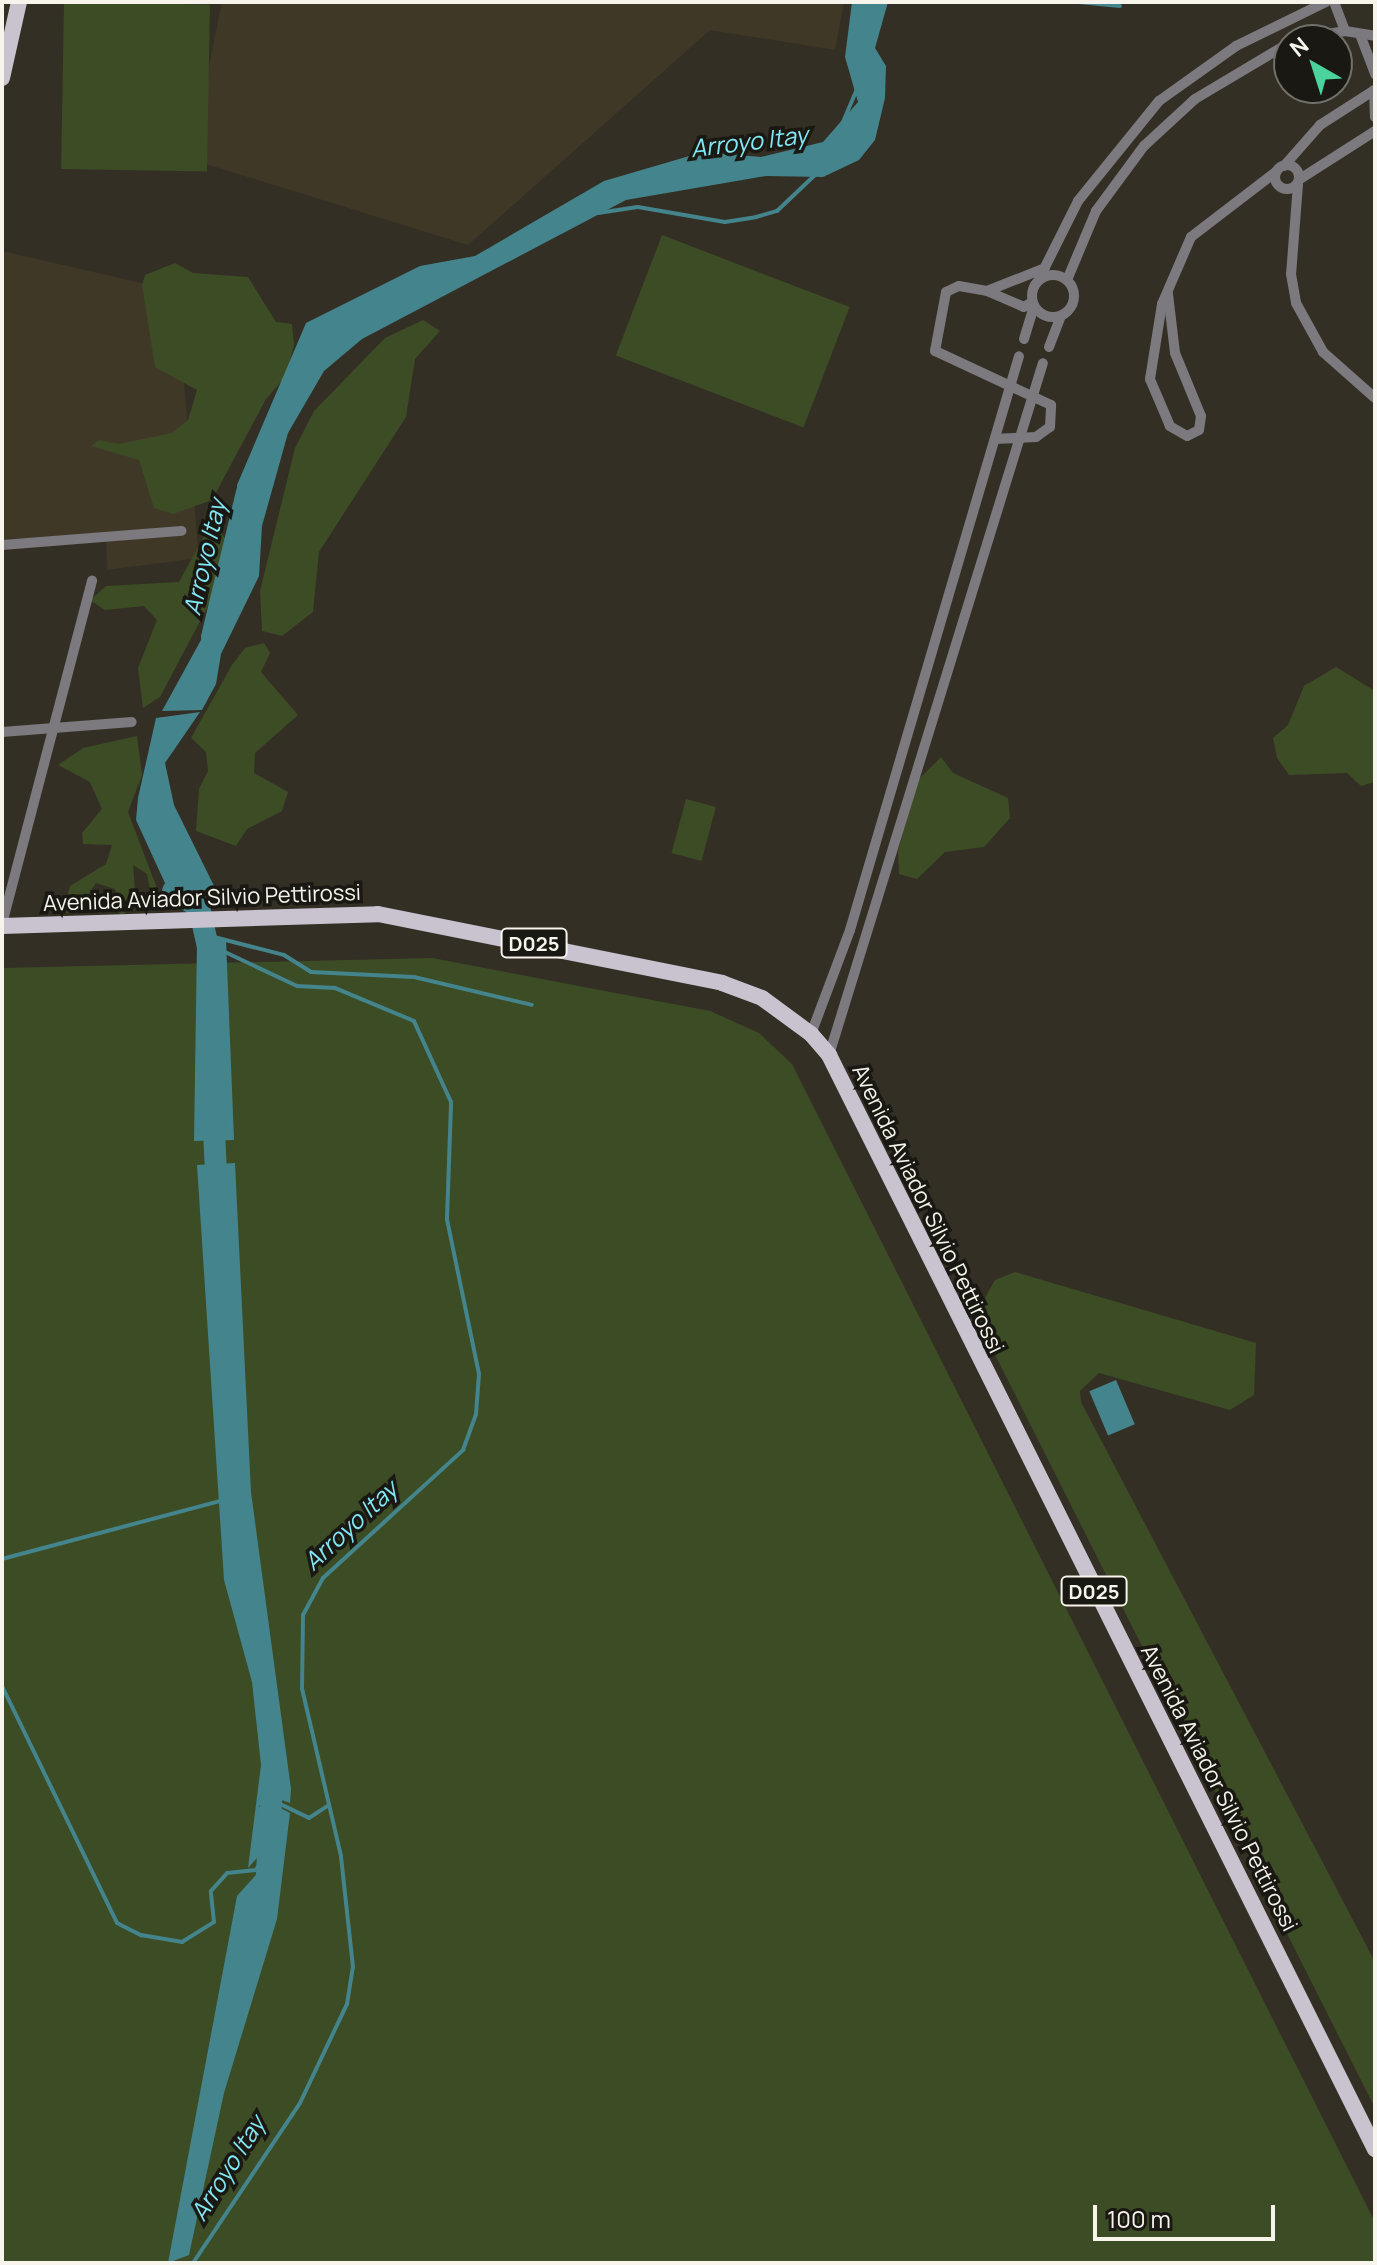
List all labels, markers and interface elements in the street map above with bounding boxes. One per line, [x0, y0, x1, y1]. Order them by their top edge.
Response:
north arrow [1273, 24, 1353, 104]
text: N [1284, 30, 1315, 64]
water label: Arroyo Itay [689, 120, 809, 162]
water label: Arroyo Itay [177, 496, 231, 618]
street label: Avenida Aviador Silvio Pettirossi [43, 879, 361, 917]
road number: D025 [500, 927, 568, 959]
street label: Avenida Aviador Silvio Pettirossi [846, 1060, 1010, 1358]
water label: Arroyo Itay [297, 1474, 403, 1576]
road number: D025 [1060, 1575, 1128, 1607]
street label: Avenida Aviador Silvio Pettirossi [1135, 1640, 1303, 1936]
water label: Arroyo Itay [184, 2110, 270, 2226]
scale bar [1097, 2189, 1279, 2239]
text: 100 m [1107, 2202, 1171, 2235]

